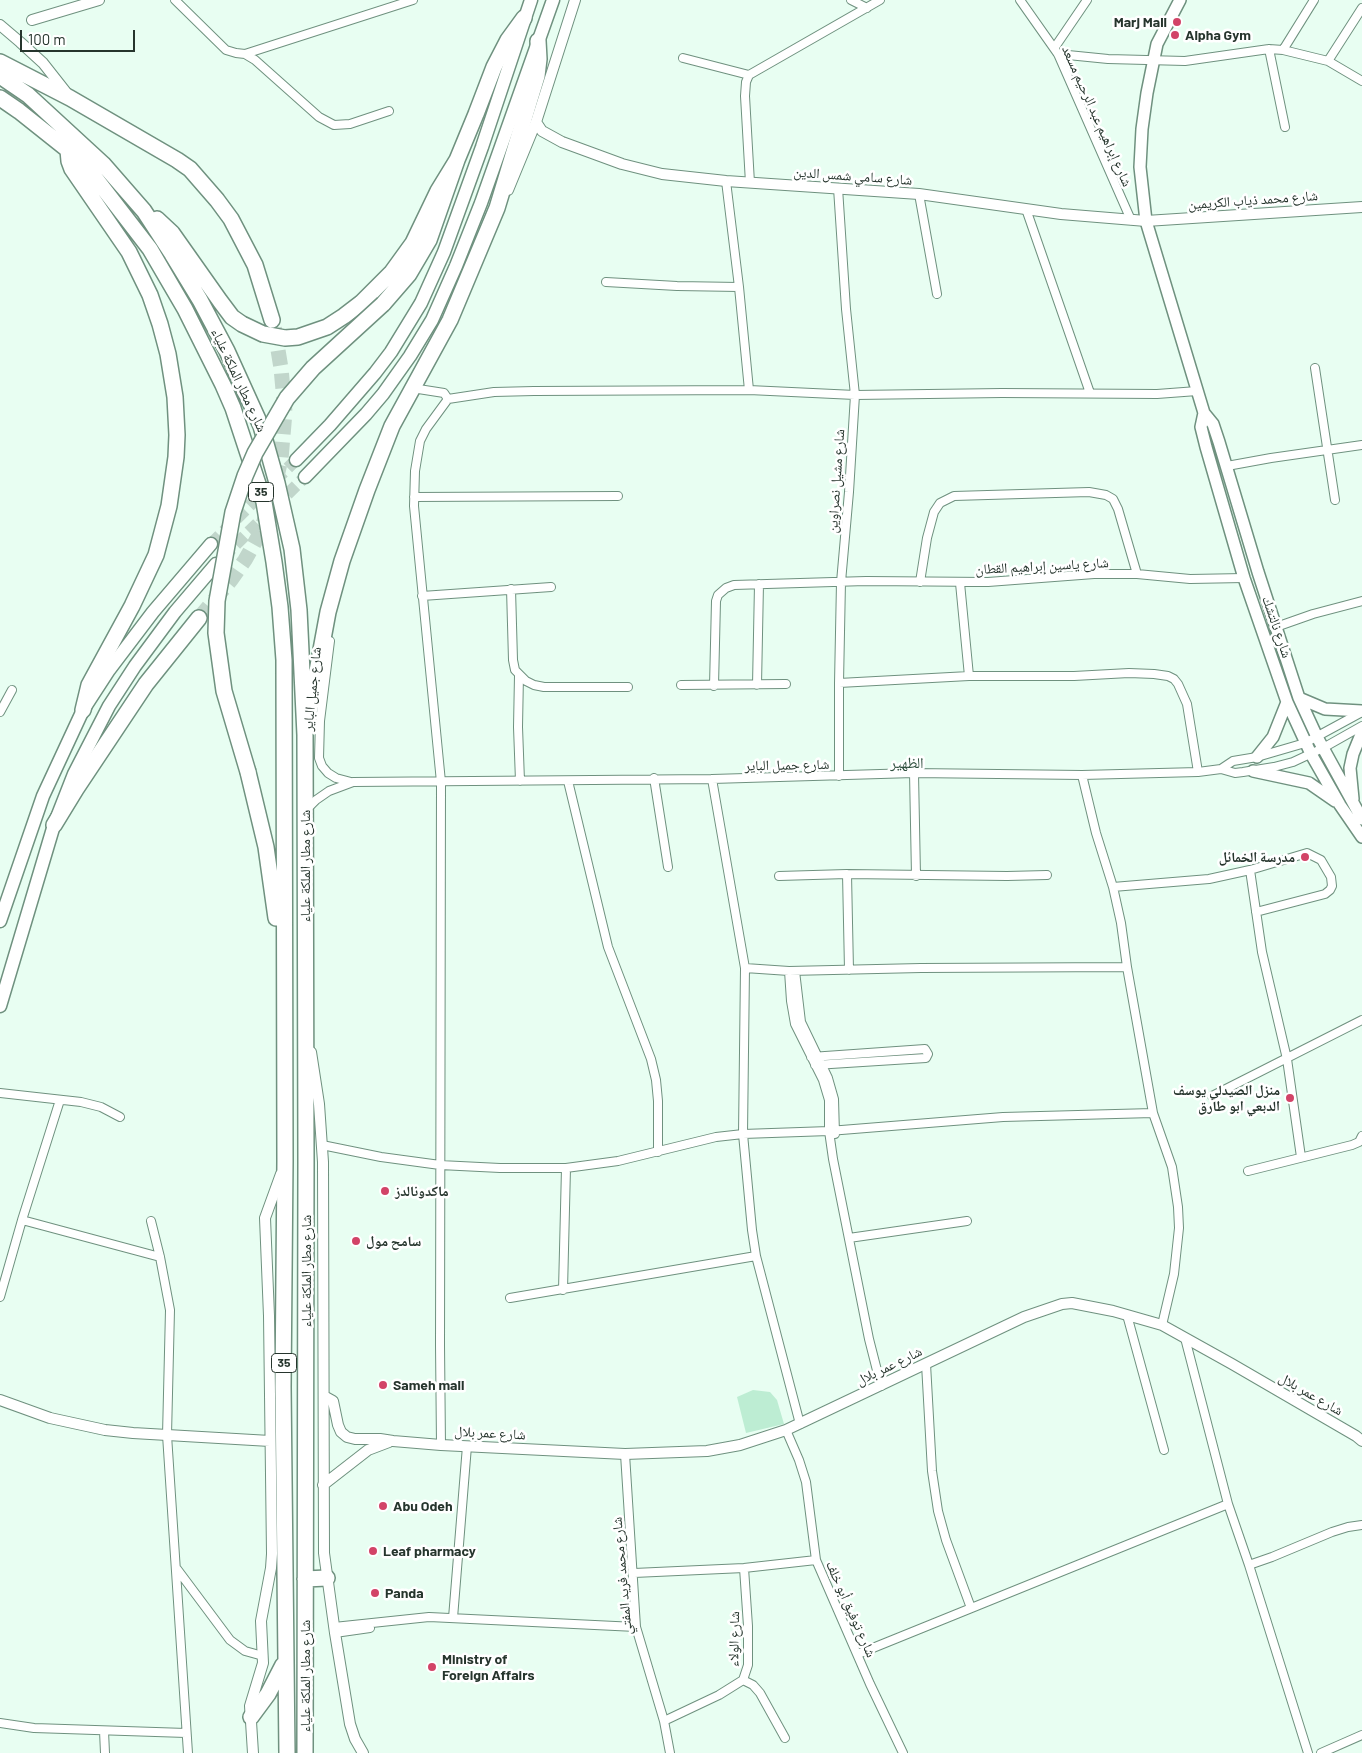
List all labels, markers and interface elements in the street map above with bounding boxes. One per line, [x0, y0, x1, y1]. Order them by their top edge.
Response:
place label: Marj Mall [1114, 14, 1167, 30]
marker: Marj Mall [1171, 16, 1183, 28]
scale bar [22, 20, 138, 52]
place label: Alpha Gym [1185, 27, 1251, 43]
marker: Alpha Gym [1169, 29, 1181, 41]
text: 100 m [28, 30, 66, 48]
street label: شارع إبراهيم عبد الرحيم مسعد [1058, 43, 1136, 189]
street label: شارع سامي شمس الدين [793, 163, 913, 189]
street label: شارع محمد ذياب الكريمين [1187, 187, 1319, 213]
street label: شارع مطار الملكة علياء [208, 325, 270, 435]
street label: شارع مشيل نصراوين [824, 428, 848, 534]
road number: 35 [248, 482, 274, 502]
street label: شارع ياسين إبراهيم القطان [975, 554, 1109, 578]
street label: شارع نالتشك [1259, 594, 1295, 660]
street label: شارع جميل الباير [299, 646, 325, 732]
district label: الظهير [890, 754, 924, 772]
street label: شارع جميل الباير [745, 756, 829, 774]
street label: شارع مطار الملكة علياء [297, 810, 313, 922]
place label: مدرسة الخمائل [1219, 849, 1295, 865]
marker: مدرسة الخمائل [1299, 851, 1311, 863]
place label: منزل الصيدلي يوسف الدبعي ابو طارق [1173, 1082, 1280, 1114]
marker: منزل الصيدلي يوسف الدبعي ابو طارق [1284, 1092, 1296, 1104]
place label: ماكدونالدز [395, 1183, 449, 1199]
marker: ماكدونالدز [379, 1185, 391, 1197]
street label: شارع مطار الملكة علياء [298, 1215, 314, 1327]
place label: سامح مول [366, 1233, 421, 1249]
marker: سامح مول [350, 1235, 362, 1247]
street label: شارع عمر بلال [853, 1343, 925, 1389]
road number: 35 [272, 1354, 296, 1372]
street label: شارع عمر بلال [1276, 1369, 1346, 1419]
place label: Sameh mall [393, 1377, 464, 1393]
marker: Sameh mall [377, 1379, 389, 1391]
street label: شارع عمر بلال [454, 1423, 526, 1443]
place label: Abu Odeh [393, 1498, 453, 1514]
marker: Abu Odeh [377, 1500, 389, 1512]
street label: شارع محمد فريد المفتي [608, 1516, 636, 1636]
place label: Leaf pharmacy [383, 1543, 476, 1559]
marker: Leaf pharmacy [367, 1545, 379, 1557]
street label: شارع توفيق أبو خلف [822, 1558, 880, 1660]
place label: Panda [385, 1585, 424, 1601]
marker: Panda [369, 1587, 381, 1599]
street label: شارع الولاء [725, 1611, 743, 1667]
street label: شارع مطار الملكة علياء [297, 1620, 313, 1732]
place label: Ministry of Foreign Affairs [442, 1651, 534, 1684]
marker: Ministry of Foreign Affairs [426, 1661, 438, 1673]

